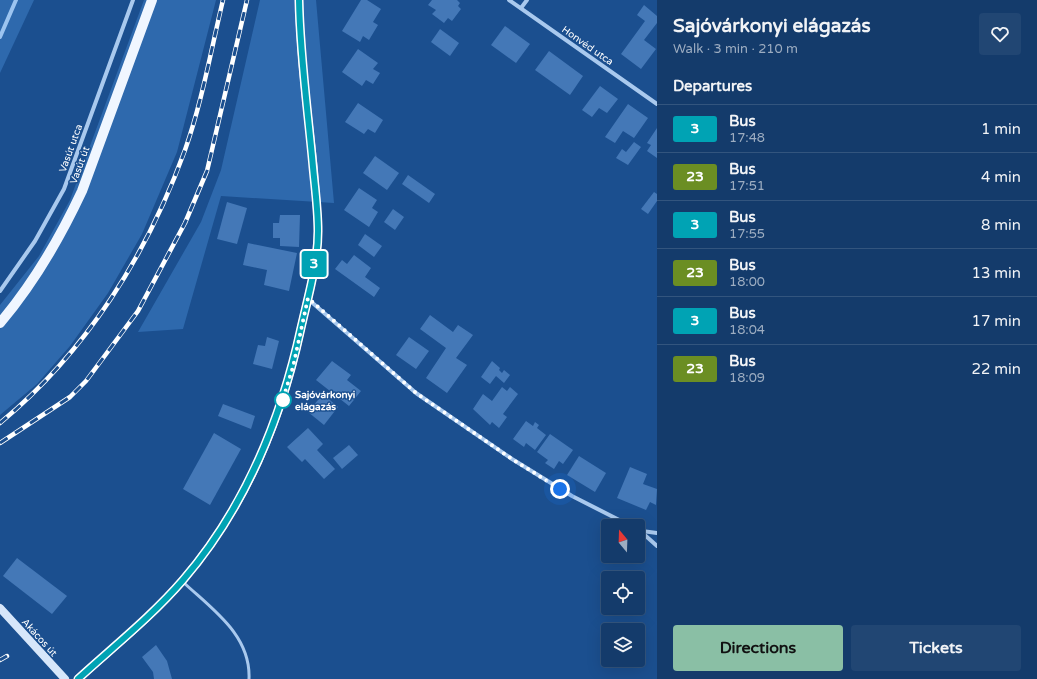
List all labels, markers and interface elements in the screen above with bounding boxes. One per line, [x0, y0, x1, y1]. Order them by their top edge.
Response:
button: heart [979, 13, 1021, 55]
text: Sajóvárkonyi elágazás [673, 15, 871, 37]
street label: Honvéd utca [559, 24, 615, 68]
text: Walk · 3 min · 210 m [673, 41, 798, 57]
text: Departures [673, 77, 752, 95]
text: Bus [729, 112, 756, 130]
text: 3 [691, 120, 699, 137]
text: 1 min [981, 120, 1021, 138]
street label: Vasút utca [57, 123, 85, 174]
text: 17:48 [729, 130, 765, 146]
street label: Vasút út [68, 145, 92, 186]
text: Bus [729, 160, 756, 178]
text: 23 [686, 168, 704, 185]
text: 4 min [981, 168, 1021, 186]
text: 17:51 [729, 178, 765, 194]
text: Bus [729, 208, 756, 226]
text: 3 [691, 216, 699, 233]
text: 8 min [981, 216, 1021, 234]
text: 17:55 [729, 226, 765, 242]
line badge: 3 [301, 251, 327, 277]
text: 3 [310, 255, 318, 272]
text: Bus [729, 256, 756, 274]
text: 23 [686, 264, 704, 281]
text: 13 min [972, 264, 1021, 282]
text: 18:00 [729, 274, 765, 290]
text: Bus [729, 304, 756, 322]
text: 3 [691, 312, 699, 329]
text: 17 min [972, 312, 1021, 330]
text: 18:04 [729, 322, 765, 338]
text: Bus [729, 352, 756, 370]
text: 23 [686, 360, 704, 377]
text: 22 min [972, 360, 1021, 378]
text: 18:09 [729, 370, 765, 386]
place label: Sajóvárkonyi elágazás [295, 389, 356, 413]
marker: Sajóvárkonyi elágazás [274, 391, 292, 409]
your location [550, 479, 570, 499]
north arrow [601, 519, 645, 563]
map controls [601, 519, 645, 667]
button: locate [601, 571, 645, 615]
street label: Akácos út [19, 616, 60, 659]
button: layers [601, 623, 645, 667]
button: Directions [673, 625, 843, 671]
button: Tickets [851, 625, 1021, 671]

